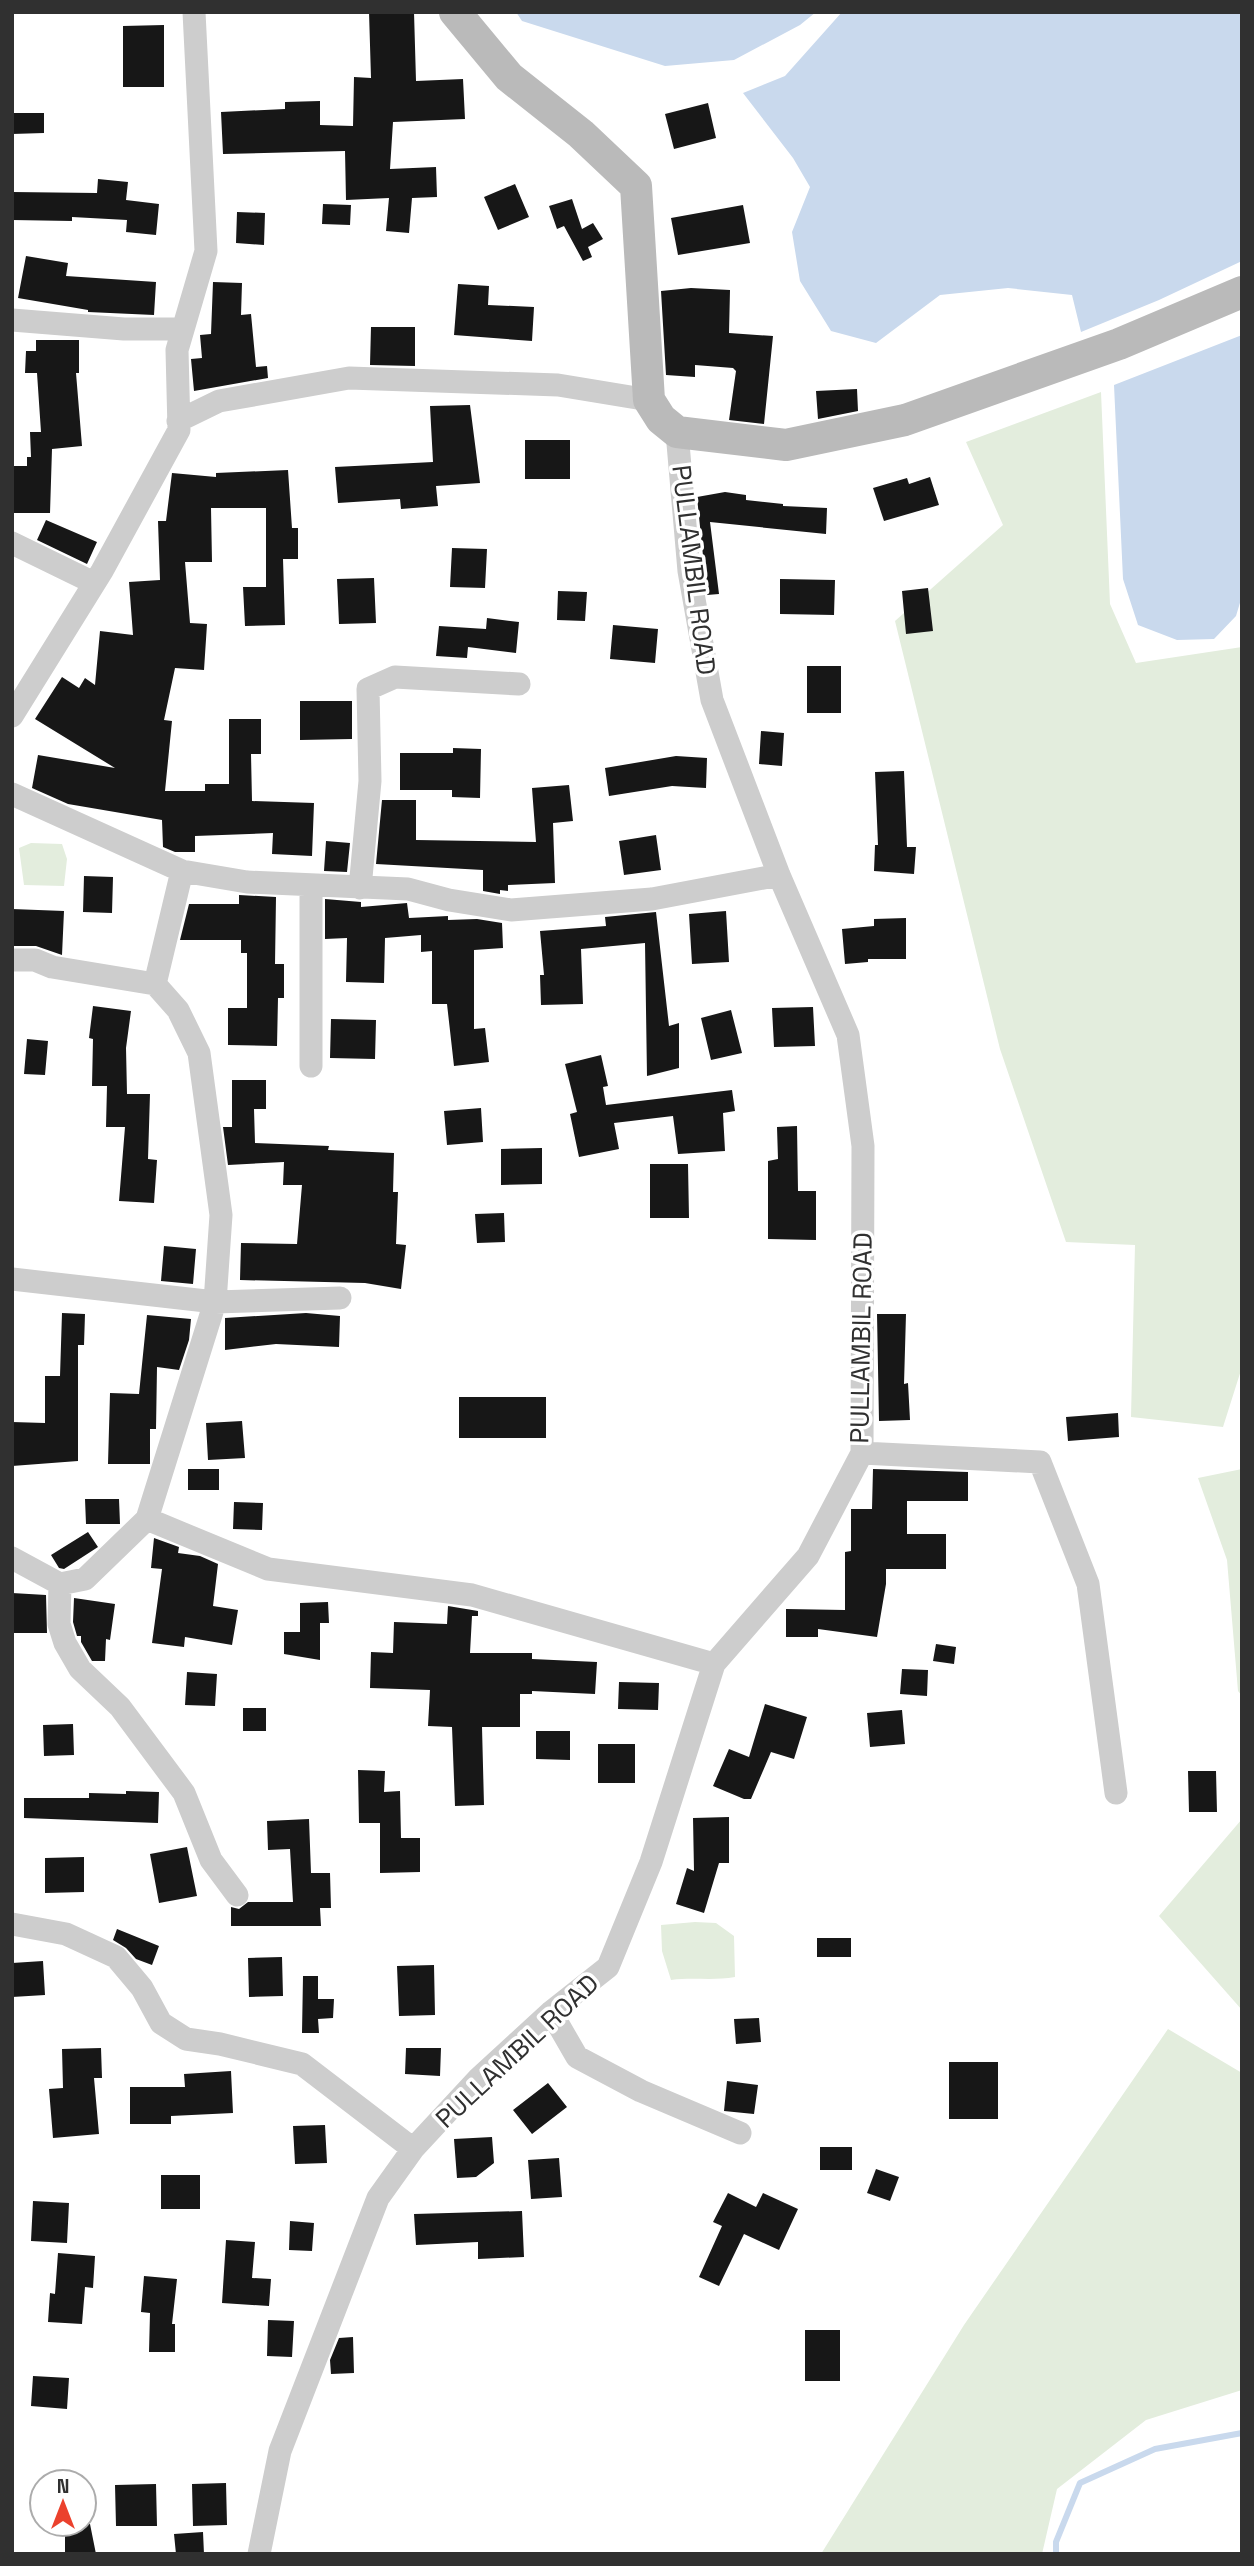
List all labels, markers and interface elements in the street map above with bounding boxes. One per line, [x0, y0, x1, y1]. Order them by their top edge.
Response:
street label: PULLAMBIL ROAD [664, 463, 724, 677]
street label: PULLAMBIL ROAD [842, 1232, 880, 1444]
street label: PULLAMBIL ROAD [428, 1967, 606, 2135]
north arrow [28, 2468, 98, 2538]
text: N [57, 2474, 69, 2499]

